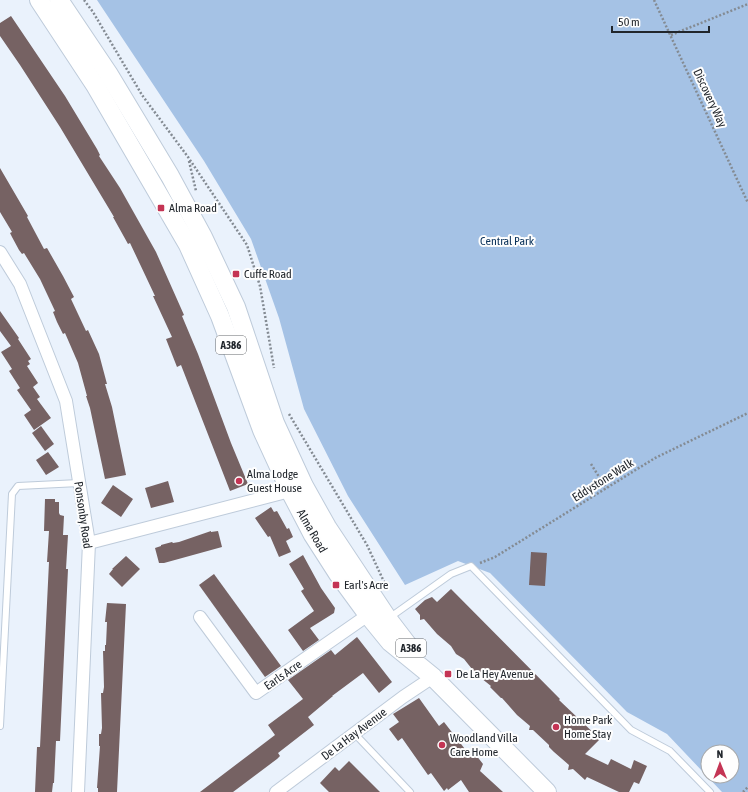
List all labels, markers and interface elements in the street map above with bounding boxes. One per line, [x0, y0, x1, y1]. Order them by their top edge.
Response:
scale bar [612, 8, 709, 34]
text: 50 m [618, 15, 640, 29]
street label: Discovery Way [690, 67, 730, 130]
place label: Alma Road [169, 201, 217, 215]
marker: Alma Road [156, 203, 166, 213]
park label: Central Park [480, 234, 535, 248]
place label: Cuffe Road [244, 267, 292, 281]
marker: Cuffe Road [231, 269, 241, 279]
road number: A386 [216, 336, 246, 354]
street label: Eddystone Walk [570, 455, 637, 504]
place label: Alma Lodge Guest House [247, 467, 302, 495]
marker: Alma Lodge Guest House [234, 476, 244, 486]
street label: Ponsonby Road [71, 480, 95, 550]
street label: Alma Road [294, 507, 330, 555]
place label: Earl's Acre [344, 578, 389, 592]
marker: Earl's Acre [331, 580, 341, 590]
road number: A386 [396, 639, 426, 657]
street label: Earls Acre [262, 657, 304, 693]
place label: De La Hey Avenue [456, 667, 534, 681]
marker: De La Hey Avenue [443, 669, 453, 679]
street label: De La Hay Avenue [319, 705, 389, 763]
place label: Home Park Home Stay [564, 713, 613, 741]
marker: Home Park Home Stay [551, 722, 561, 732]
place label: Woodland Villa Care Home [450, 731, 518, 759]
marker: Woodland Villa Care Home [437, 740, 447, 750]
north arrow [700, 744, 740, 784]
text: N [716, 748, 723, 760]

